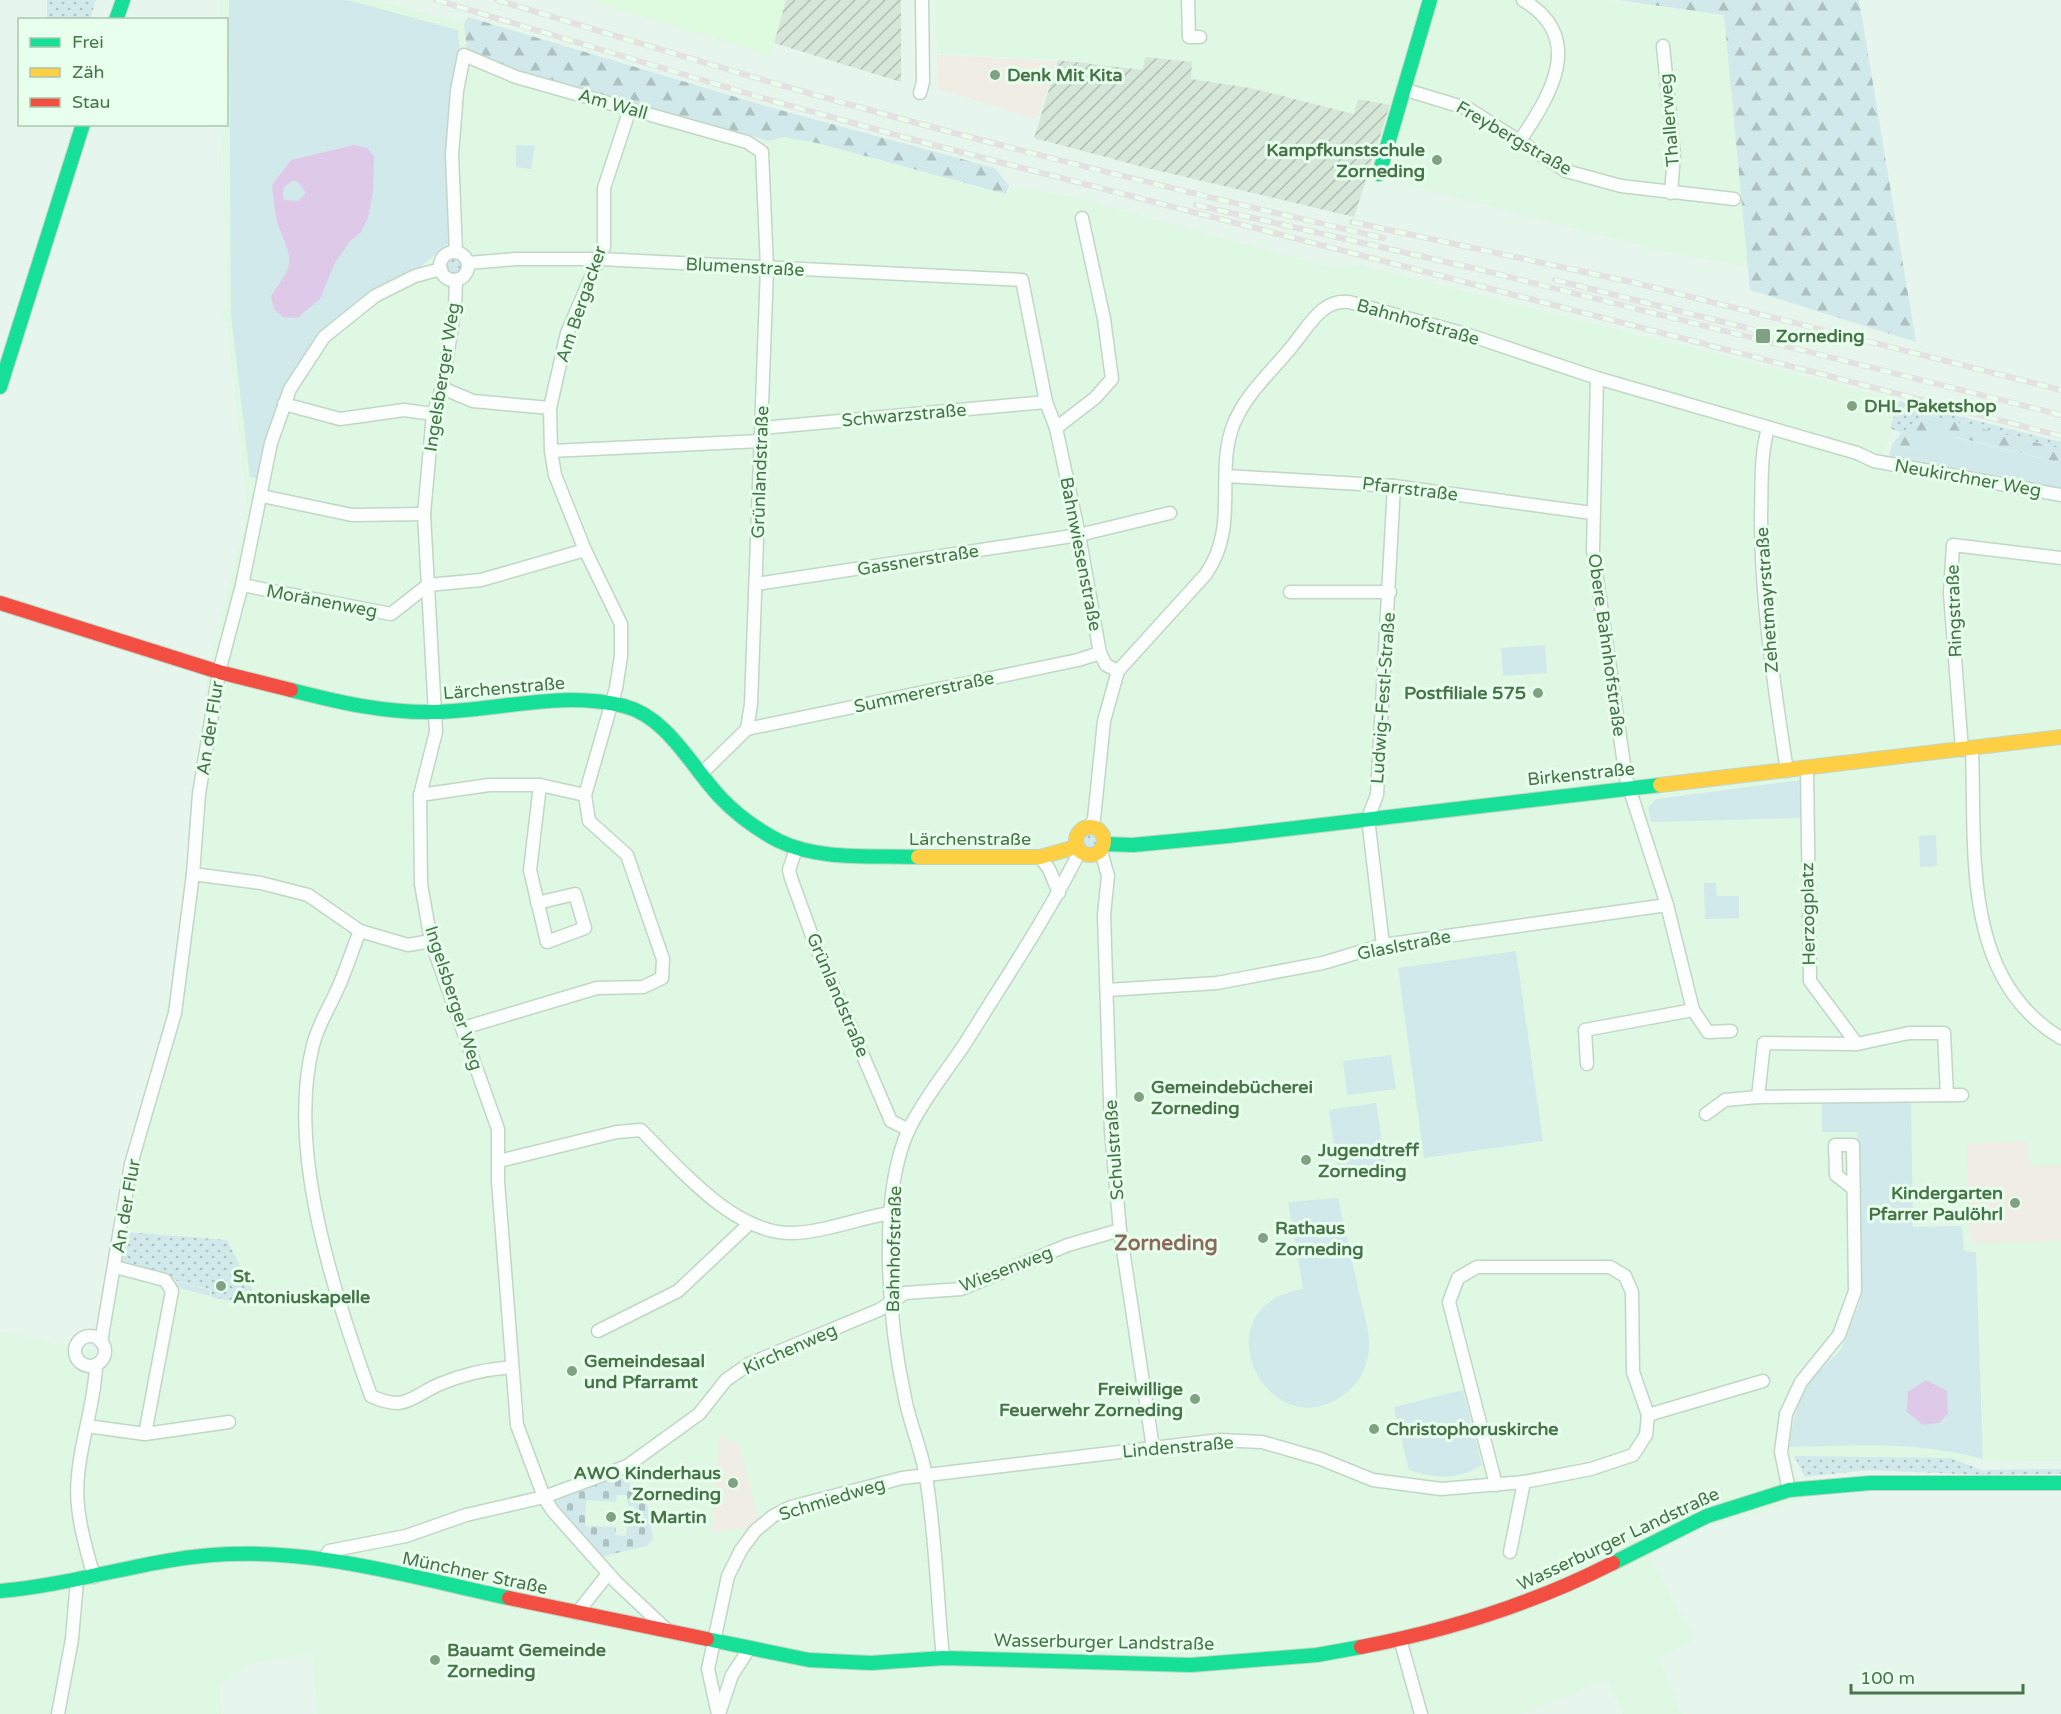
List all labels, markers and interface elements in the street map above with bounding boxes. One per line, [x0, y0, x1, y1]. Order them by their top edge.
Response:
legend [18, 18, 228, 126]
text: Frei [72, 31, 104, 53]
text: Zäh [72, 61, 105, 83]
place label: Denk Mit Kita [1007, 64, 1123, 86]
marker: Denk Mit Kita [988, 68, 1002, 82]
street label: Thallerweg [1654, 72, 1684, 168]
street label: Am Wall [576, 84, 650, 124]
text: Stau [72, 91, 111, 113]
street label: Freybergstraße [1452, 96, 1576, 180]
place label: Kampfkunstschule Zorneding [1266, 139, 1425, 182]
marker: Kampfkunstschule Zorneding [1430, 153, 1444, 167]
street label: Am Bergacker [551, 243, 611, 365]
street label: Blumenstraße [685, 253, 805, 281]
street label: Bahnhofstraße [1354, 294, 1482, 350]
street label: Ingelsberger Weg [419, 301, 465, 453]
place label: Zorneding [1776, 325, 1865, 347]
marker: Zorneding [1754, 327, 1772, 345]
place label: DHL Paketshop [1864, 395, 1997, 417]
street label: Schwarzstraße [841, 399, 967, 431]
marker: DHL Paketshop [1845, 399, 1859, 413]
street label: Grünlandstraße [747, 405, 773, 539]
street label: Neukirchner Weg [1893, 454, 2043, 502]
street label: Pfarrstraße [1361, 472, 1459, 506]
street label: Bahnwiesenstraße [1055, 475, 1107, 633]
street label: Zehetmayrstraße [1751, 526, 1783, 674]
street label: Gassnerstraße [856, 540, 980, 580]
street label: Obere Bahnhofstraße [1583, 552, 1631, 738]
street label: Ringstraße [1941, 564, 1967, 658]
street label: Moränenweg [265, 579, 379, 623]
street label: Ludwig-Festl-Straße [1366, 611, 1400, 785]
street label: Summererstraße [852, 666, 996, 718]
street label: Lärchenstraße [442, 672, 566, 704]
street label: An der Flur [192, 679, 228, 777]
place label: Postfiliale 575 [1404, 682, 1526, 704]
marker: Postfiliale 575 [1531, 686, 1545, 700]
street label: Birkenstraße [1526, 757, 1636, 791]
street label: Lärchenstraße [909, 828, 1031, 850]
street label: Herzogplatz [1796, 862, 1820, 966]
street label: Ingelsberger Weg [420, 923, 488, 1073]
street label: Glaslstraße [1355, 925, 1453, 965]
street label: Grünlandstraße [802, 930, 874, 1060]
place label: Gemeindebücherei Zorneding [1151, 1076, 1313, 1119]
marker: Gemeindebücherei Zorneding [1132, 1090, 1146, 1104]
street label: Schulstraße [1100, 1099, 1128, 1201]
place label: Jugendtreff Zorneding [1317, 1139, 1420, 1182]
marker: Jugendtreff Zorneding [1299, 1153, 1313, 1167]
street label: An der Flur [107, 1157, 145, 1255]
place label: Kindergarten Pfarrer Paulöhrl [1869, 1182, 2003, 1225]
street label: Bahnhofstraße [882, 1185, 906, 1313]
marker: Kindergarten Pfarrer Paulöhrl [2008, 1196, 2022, 1210]
place label: Rathaus Zorneding [1275, 1217, 1364, 1260]
district label: Zorneding [1114, 1231, 1218, 1256]
marker: Rathaus Zorneding [1256, 1231, 1270, 1245]
street label: Wiesenweg [956, 1241, 1056, 1297]
place label: St. Antoniuskapelle [233, 1265, 370, 1308]
marker: St. Antoniuskapelle [214, 1279, 228, 1293]
street label: Kirchenweg [740, 1319, 840, 1379]
place label: Gemeindesaal und Pfarramt [584, 1350, 705, 1393]
marker: Gemeindesaal und Pfarramt [565, 1364, 579, 1378]
place label: Freiwillige Feuerwehr Zorneding [999, 1378, 1183, 1421]
marker: Freiwillige Feuerwehr Zorneding [1188, 1392, 1202, 1406]
place label: Christophoruskirche [1386, 1418, 1559, 1440]
marker: Christophoruskirche [1367, 1422, 1381, 1436]
street label: Lindenstraße [1121, 1431, 1235, 1463]
place label: AWO Kinderhaus Zorneding [574, 1462, 721, 1505]
street label: Schmiedweg [776, 1472, 888, 1526]
marker: AWO Kinderhaus Zorneding [726, 1476, 740, 1490]
street label: Wasserburger Landstraße [1513, 1482, 1723, 1596]
place label: St. Martin [623, 1506, 707, 1528]
marker: St. Martin [604, 1510, 618, 1524]
street label: Münchner Straße [400, 1547, 550, 1599]
street label: Wasserburger Landstraße [994, 1629, 1214, 1655]
place label: Bauamt Gemeinde Zorneding [447, 1639, 606, 1682]
marker: Bauamt Gemeinde Zorneding [428, 1653, 442, 1667]
scale bar [1851, 1657, 2024, 1695]
text: 100 m [1860, 1667, 1915, 1689]

